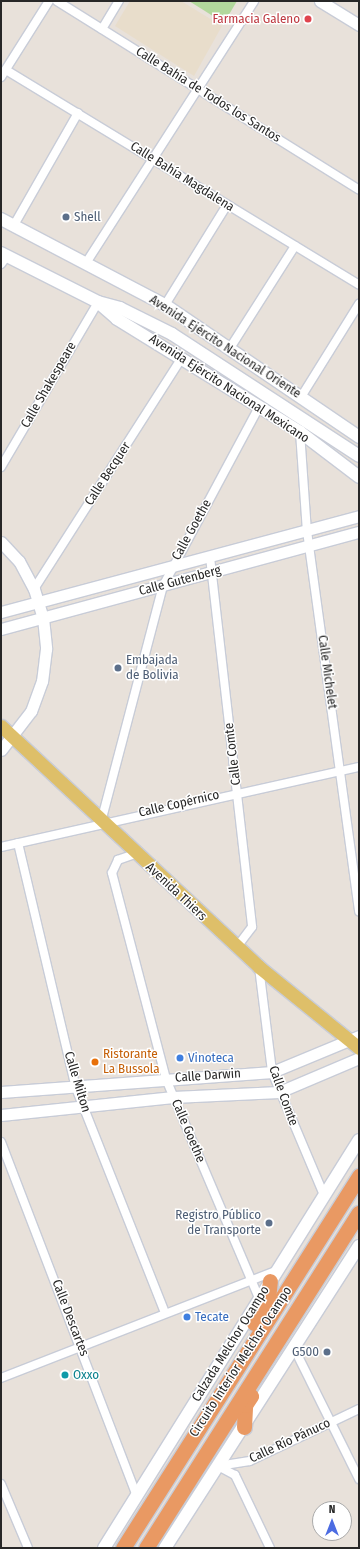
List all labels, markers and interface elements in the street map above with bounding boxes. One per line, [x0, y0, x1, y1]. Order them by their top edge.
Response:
place label: Farmacia Galeno [212, 11, 300, 27]
marker: Farmacia Galeno [303, 14, 313, 24]
street label: Calle Bahía de Todos los Santos [133, 44, 283, 146]
street label: Calle Bahía Magdalena [127, 139, 237, 215]
place label: Shell [74, 209, 101, 225]
marker: Shell [61, 212, 71, 222]
street label: Avenida Ejército Nacional Oriente [146, 292, 304, 402]
street label: Avenida Ejército Nacional Mexicano [146, 331, 312, 447]
street label: Calle Shakespeare [18, 339, 80, 431]
street label: Calle Becquer [82, 439, 134, 509]
street label: Calle Goethe [169, 497, 215, 563]
street label: Calle Gutenberg [137, 563, 223, 599]
street label: Calle Michelet [314, 634, 340, 710]
place label: Embajada de Bolivia [126, 653, 179, 684]
marker: Embajada de Bolivia [113, 663, 123, 673]
street label: Calle Comte [221, 722, 245, 786]
street label: Calle Copérnico [137, 787, 221, 821]
street label: Avenida Thiers [142, 860, 210, 924]
place label: Ristorante La Bussola [103, 1047, 160, 1078]
street label: Calle Milton [60, 1050, 94, 1114]
place label: Vinoteca [188, 1050, 234, 1066]
marker: Vinoteca [175, 1053, 185, 1063]
marker: Ristorante La Bussola [90, 1057, 100, 1067]
street label: Calle Comte [265, 1064, 301, 1128]
street label: Calle Darwin [175, 1066, 241, 1086]
street label: Calle Goethe [168, 1097, 208, 1165]
place label: Registro Público de Transporte [175, 1208, 261, 1239]
marker: Registro Público de Transporte [264, 1218, 274, 1228]
street label: Calle Descartes [48, 1277, 92, 1359]
street label: Calzada Melchor Ocampo [189, 1283, 273, 1405]
street label: Circuito Interior Melchor Ocampo [186, 1284, 296, 1440]
place label: Tecate [195, 1309, 229, 1325]
marker: Tecate [182, 1312, 192, 1322]
place label: G500 [292, 1344, 319, 1360]
marker: G500 [322, 1347, 332, 1357]
place label: Oxxo [73, 1367, 99, 1383]
marker: Oxxo [60, 1370, 70, 1380]
street label: Calle Río Pánuco [247, 1415, 333, 1467]
north arrow [312, 1501, 352, 1541]
text: N [329, 1503, 335, 1516]

